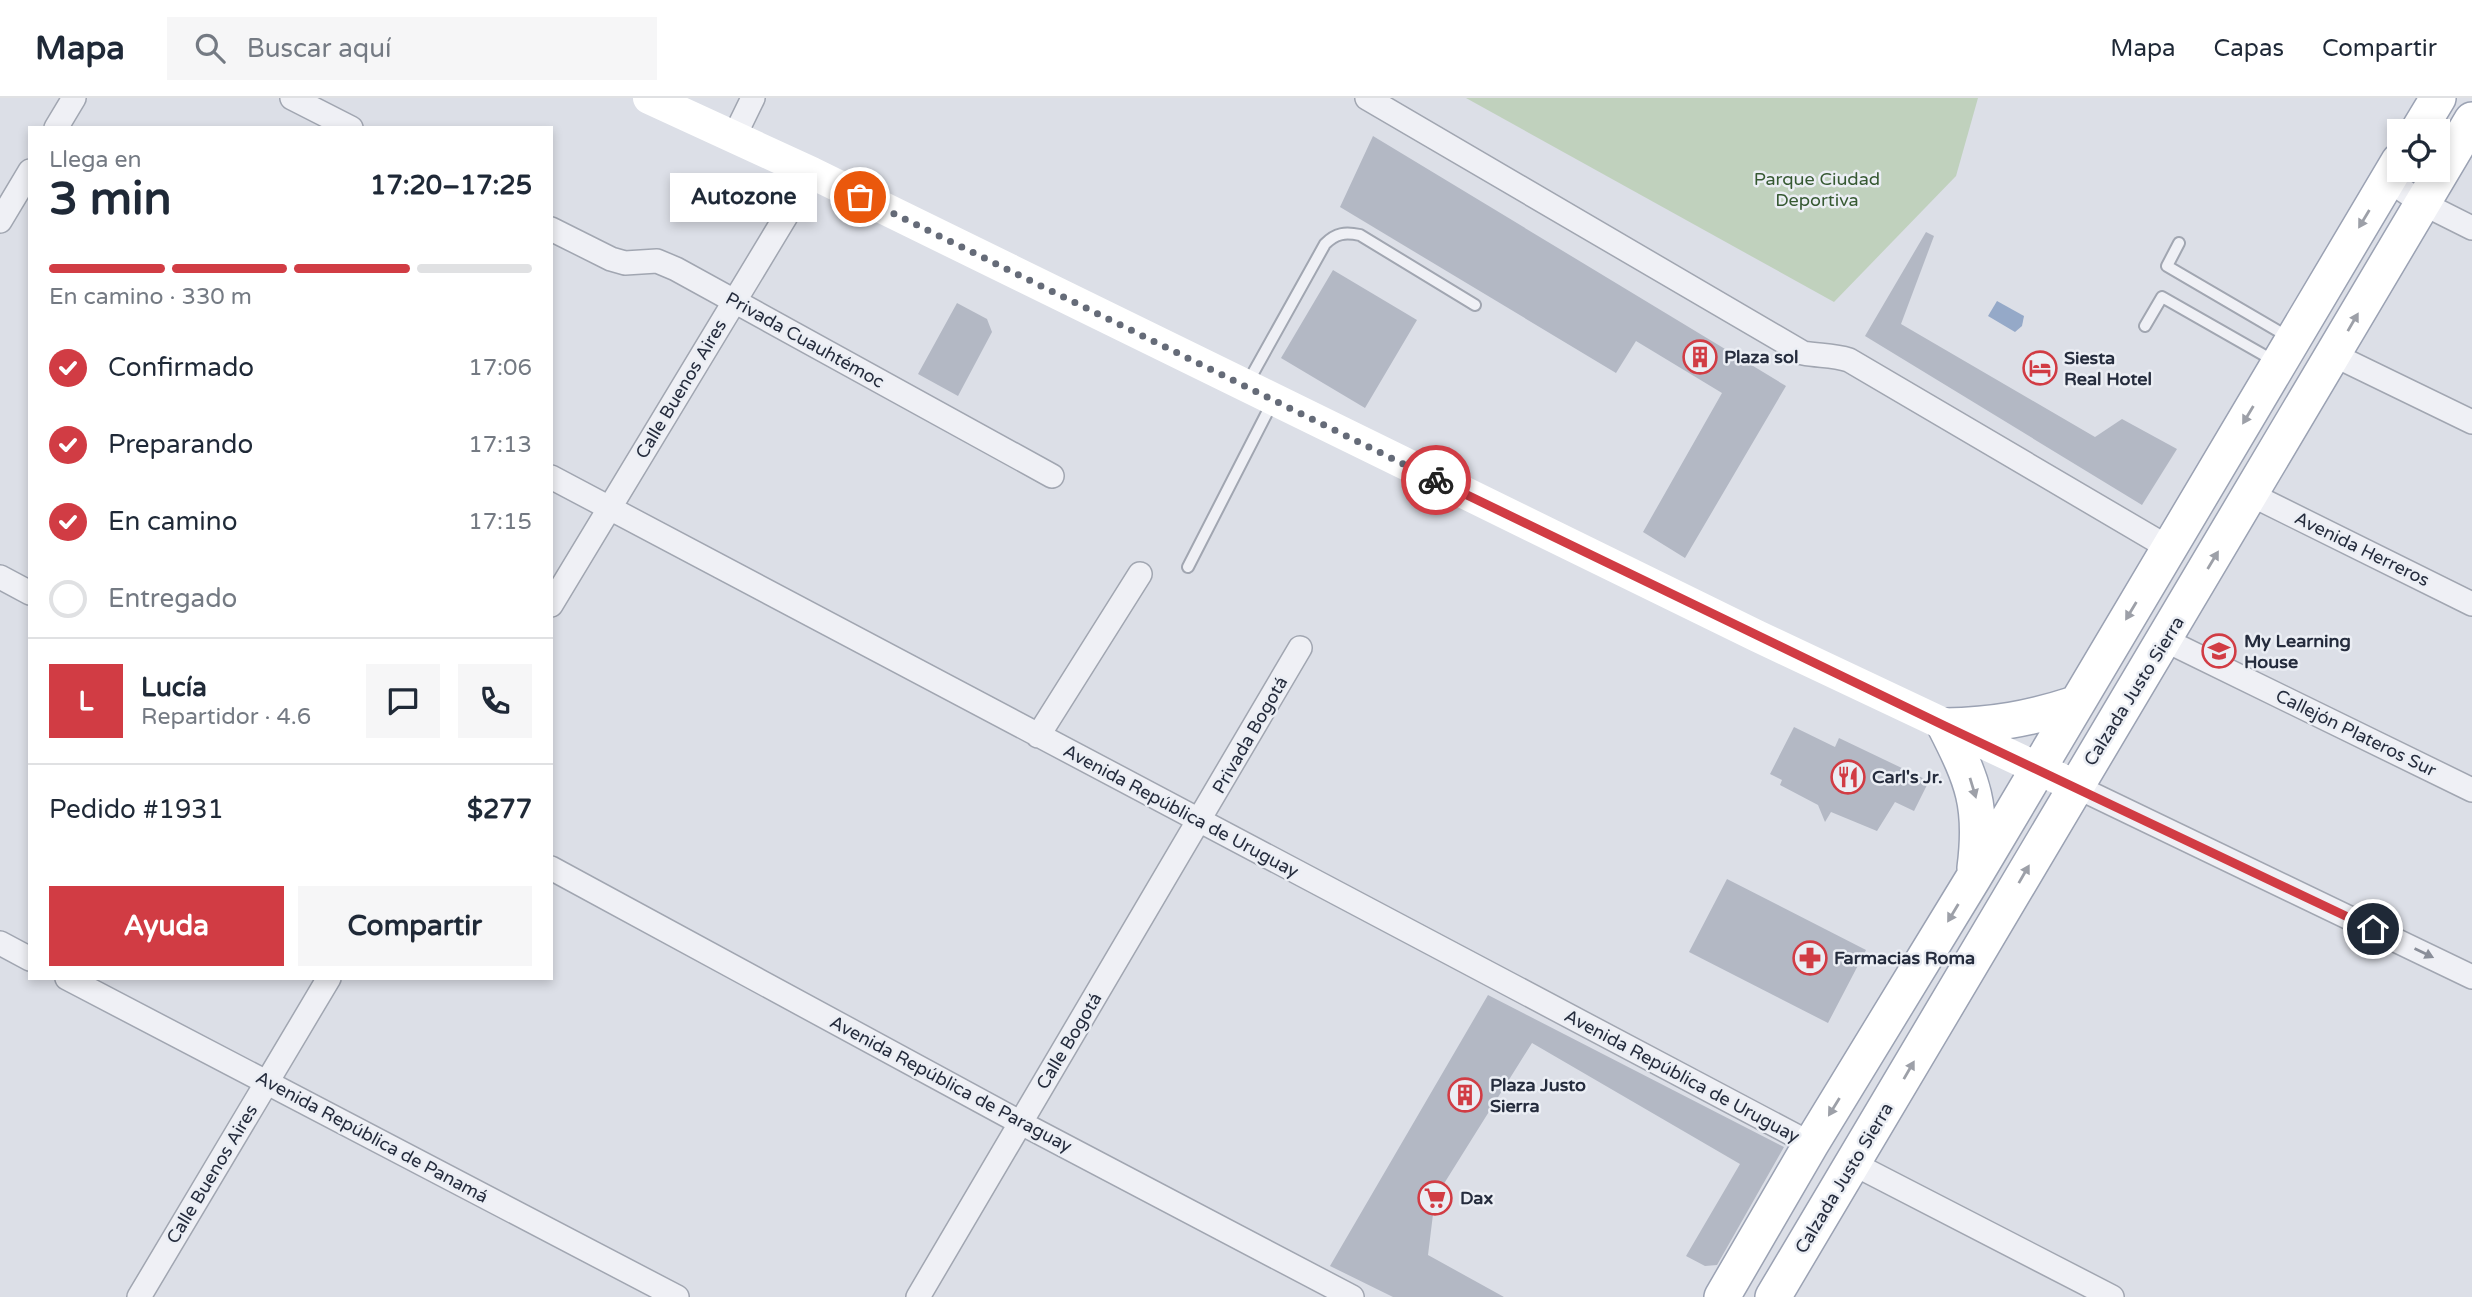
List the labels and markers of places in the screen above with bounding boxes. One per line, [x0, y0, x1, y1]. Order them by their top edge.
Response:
pin [830, 167, 890, 227]
callout: Autozone [671, 172, 818, 222]
building icon: Plaza sol [1681, 338, 1719, 376]
place label: Plaza sol [1724, 346, 1798, 368]
place label: Siesta Real Hotel [2064, 347, 2152, 390]
hotel icon: Siesta Real Hotel [2021, 349, 2059, 387]
place label: My Learning House [2244, 630, 2351, 673]
school or university icon: My Learning House [2200, 632, 2238, 670]
restaurant icon: Carl's Jr. [1829, 758, 1867, 796]
place label: Carl's Jr. [1872, 766, 1943, 788]
pin [2343, 899, 2403, 959]
pharmacy icon: Farmacias Roma [1791, 939, 1829, 977]
place label: Farmacias Roma [1834, 947, 1975, 969]
place label: Plaza Justo Sierra [1490, 1074, 1586, 1117]
building icon: Plaza Justo Sierra [1446, 1076, 1484, 1114]
supermarket icon: Dax [1416, 1179, 1454, 1217]
place label: Dax [1460, 1187, 1493, 1209]

